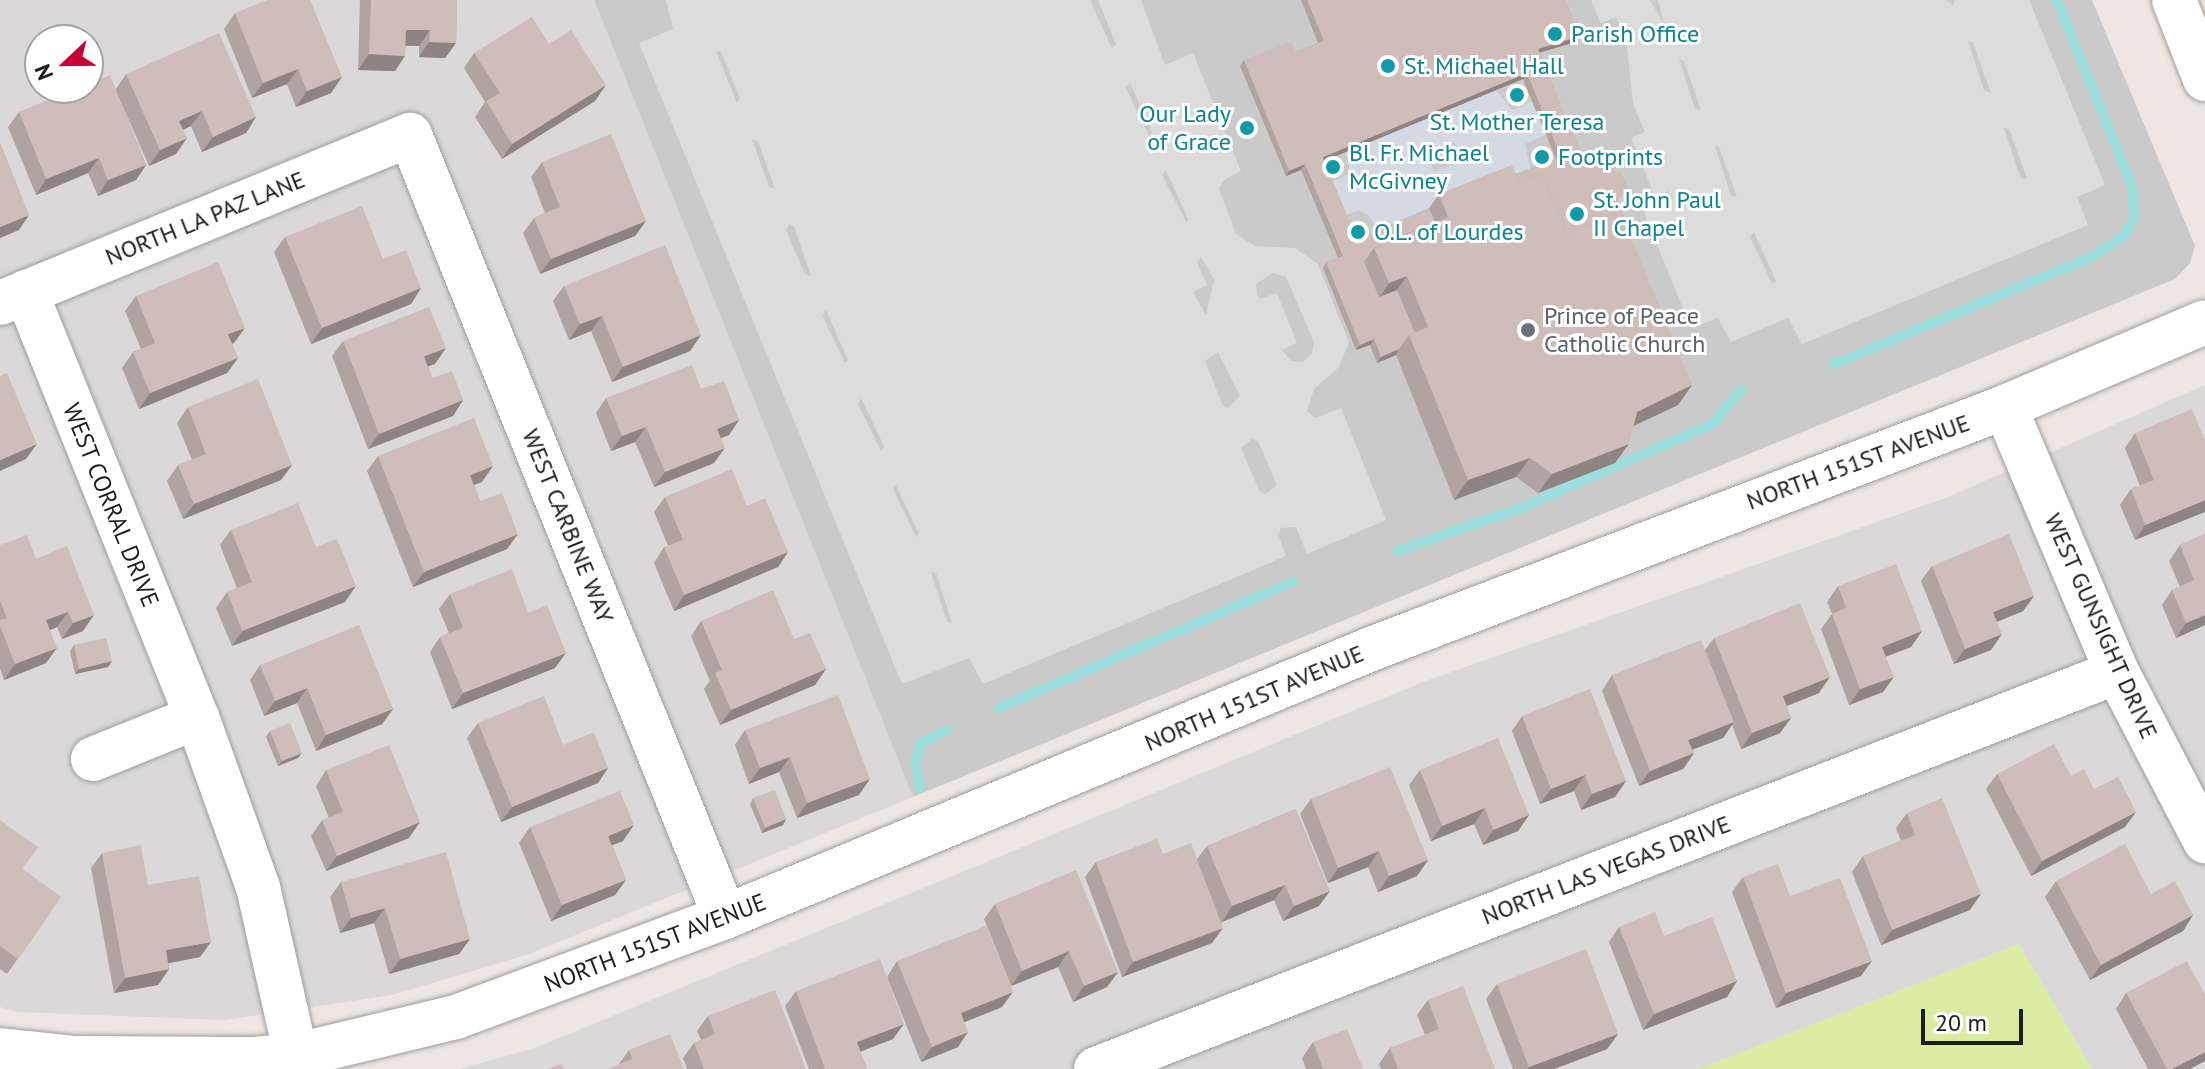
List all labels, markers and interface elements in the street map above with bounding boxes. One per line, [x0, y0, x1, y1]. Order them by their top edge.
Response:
place label: Parish Office [1571, 20, 1699, 48]
north arrow [24, 24, 104, 104]
marker: Parish Office [1546, 25, 1564, 43]
place label: St. Michael Hall [1404, 52, 1566, 80]
marker: St. Michael Hall [1379, 57, 1397, 75]
text: N [28, 60, 59, 84]
marker: St. Mother Teresa [1508, 86, 1526, 104]
place label: Our Lady of Grace [1139, 100, 1231, 156]
place label: St. Mother Teresa [1428, 108, 1606, 136]
marker: Our Lady of Grace [1238, 119, 1256, 137]
place label: Bl. Fr. Michael McGivney [1349, 139, 1493, 195]
place label: Footprints [1558, 143, 1663, 171]
marker: Footprints [1533, 148, 1551, 166]
marker: Bl. Fr. Michael McGivney [1324, 158, 1342, 176]
street label: NORTH LA PAZ LANE [100, 164, 310, 272]
place label: St. John Paul II Chapel [1593, 186, 1723, 242]
marker: St. John Paul II Chapel [1568, 205, 1586, 223]
place label: O.L. of Lourdes [1374, 218, 1526, 246]
marker: O.L. of Lourdes [1349, 223, 1367, 241]
place label: Prince of Peace Catholic Church [1544, 302, 1706, 358]
marker: Prince of Peace Catholic Church [1519, 321, 1537, 339]
street label: WEST CORRAL DRIVE [57, 398, 165, 612]
street label: NORTH 151ST AVENUE [1742, 408, 1974, 516]
street label: WEST CARBINE WAY [516, 424, 620, 628]
street label: WEST GUNSIGHT DRIVE [2038, 508, 2164, 744]
street label: NORTH 151ST AVENUE [1139, 638, 1369, 758]
street label: NORTH LAS VEGAS DRIVE [1477, 809, 1735, 931]
street label: NORTH 151ST AVENUE [539, 887, 771, 999]
scale bar [1925, 993, 2027, 1043]
text: 20 m [1935, 1007, 1987, 1038]

